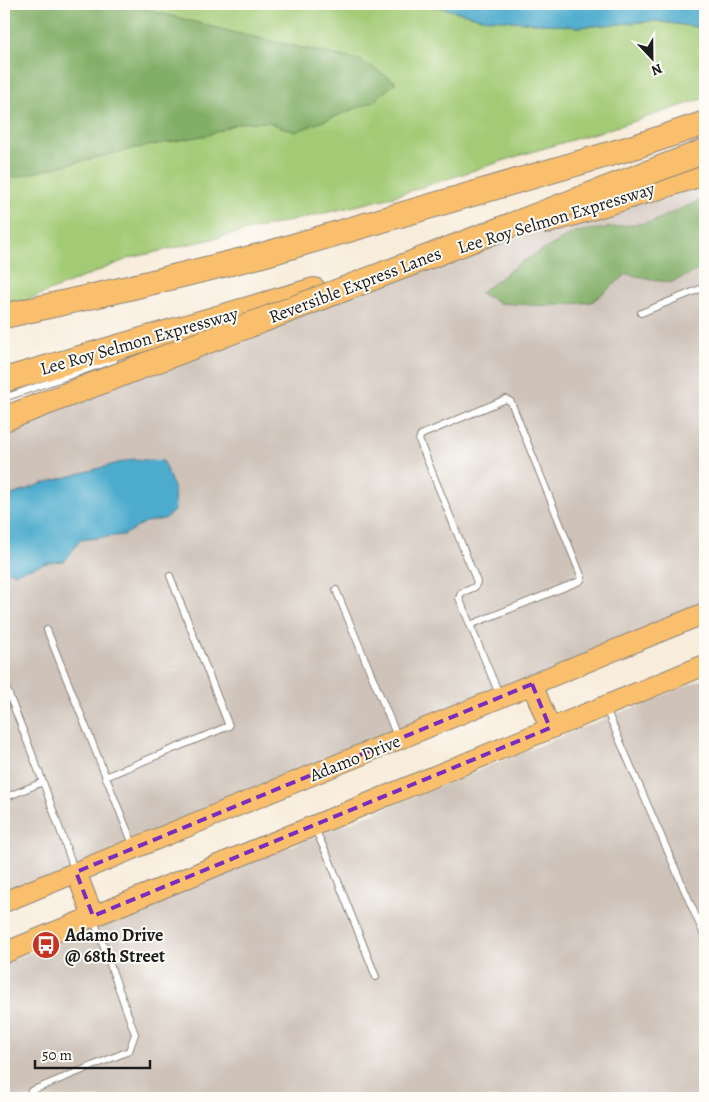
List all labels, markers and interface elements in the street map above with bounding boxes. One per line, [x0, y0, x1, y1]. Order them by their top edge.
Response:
north arrow [626, 32, 676, 82]
text: N [648, 59, 665, 80]
street label: Lee Roy Selmon Expressway [454, 176, 658, 259]
street label: Reversible Express Lanes [265, 241, 445, 329]
street label: Lee Roy Selmon Expressway [37, 301, 242, 381]
street label: Adamo Drive [305, 729, 404, 788]
place label: Adamo Drive @ 68th Street [64, 923, 165, 968]
bus stop icon: Adamo Drive @ 68th Street [31, 930, 61, 960]
scale bar [35, 1037, 150, 1069]
text: 50 m [42, 1045, 72, 1065]

